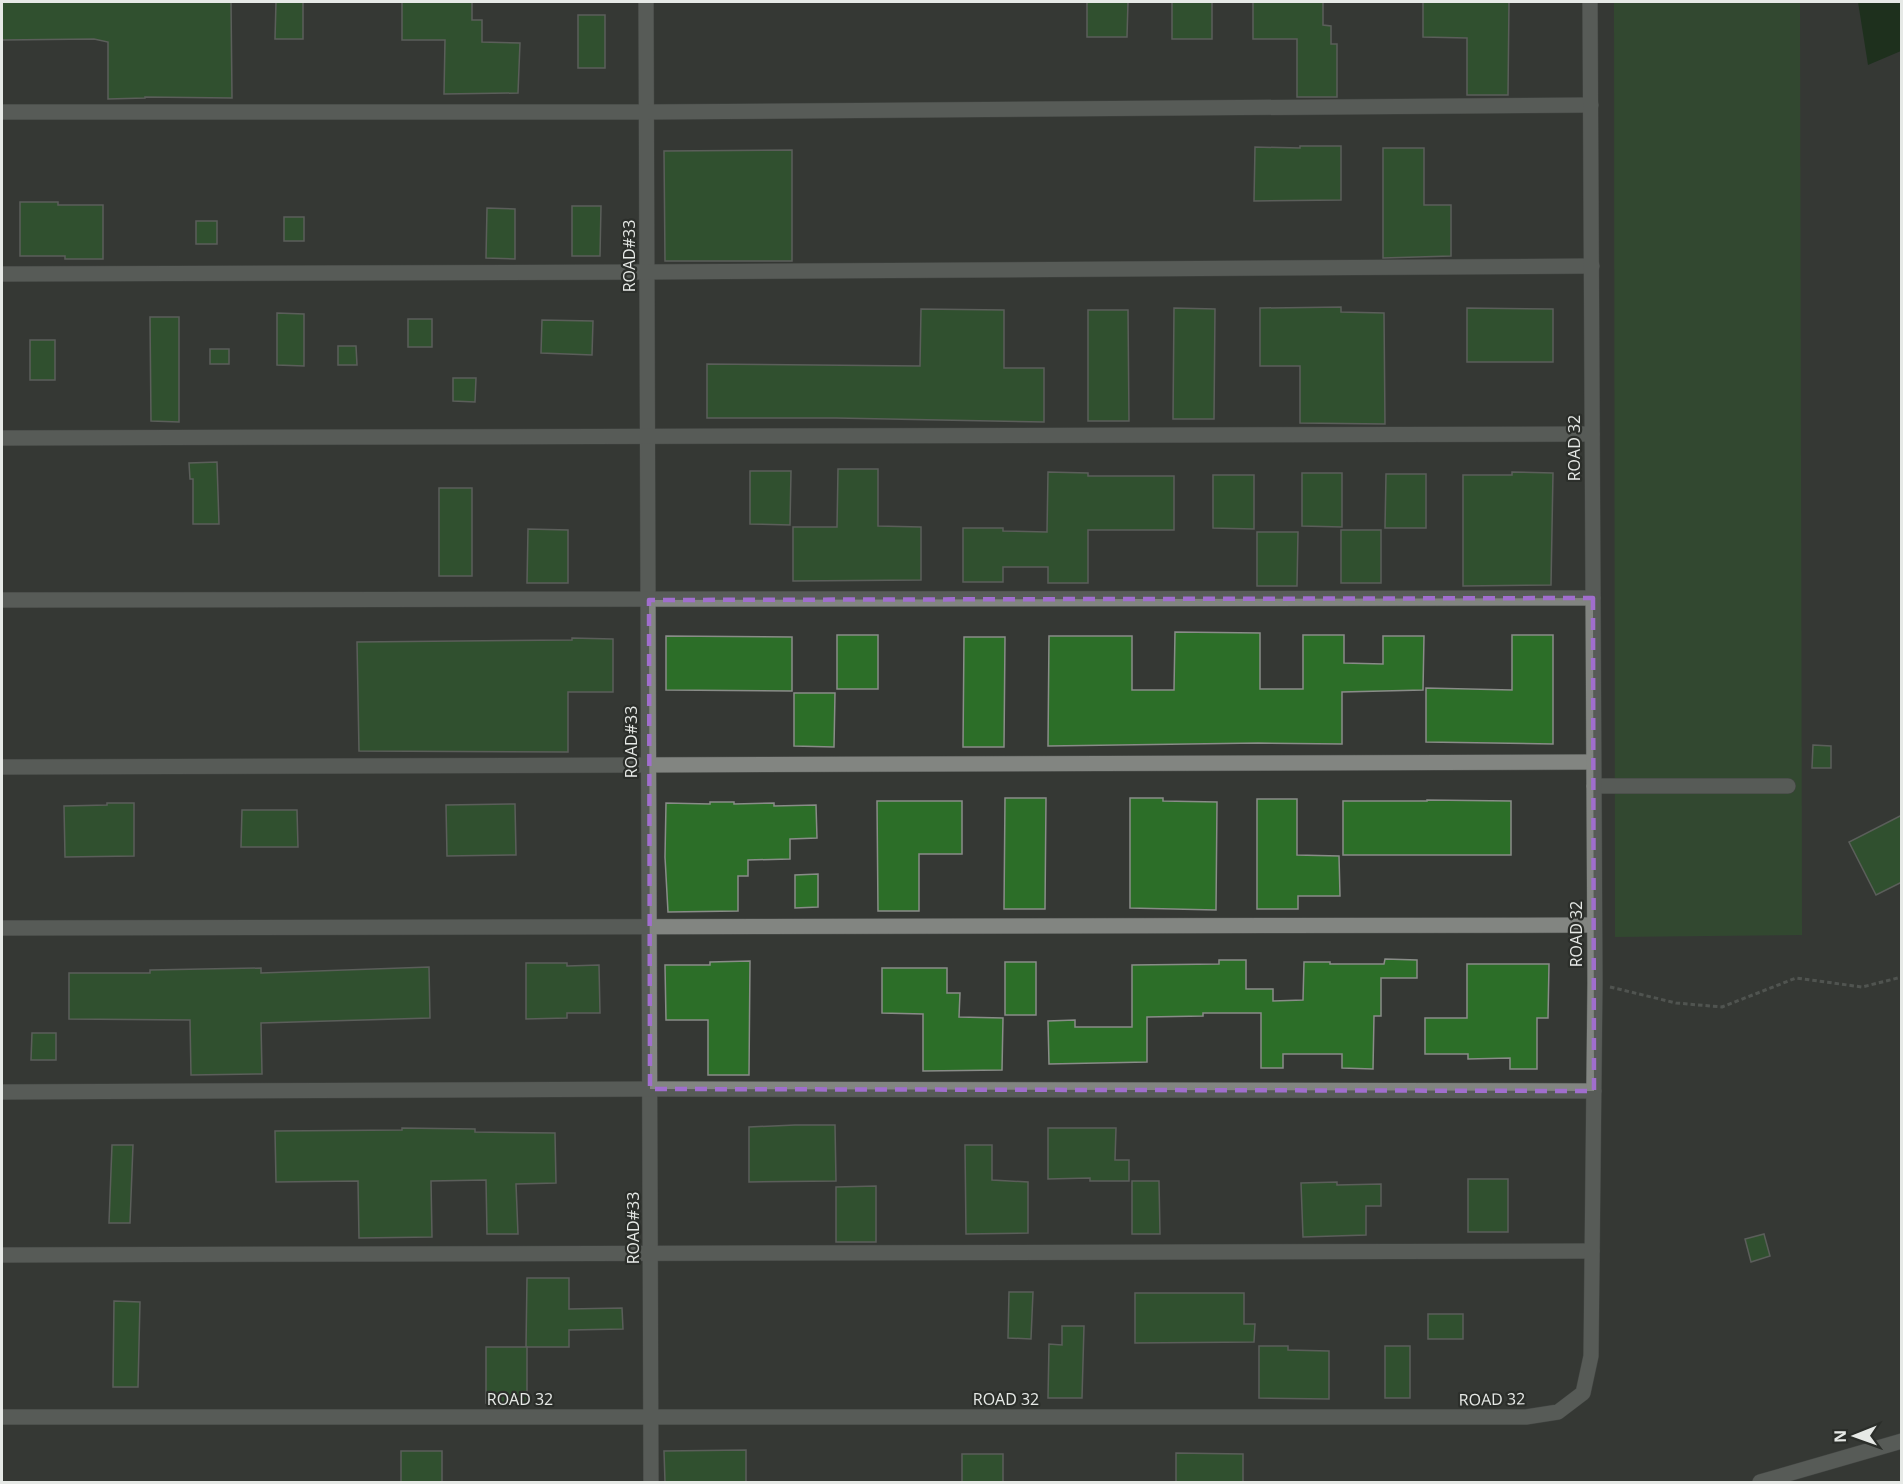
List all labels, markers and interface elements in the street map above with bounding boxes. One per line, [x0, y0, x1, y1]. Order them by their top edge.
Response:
street label: ROAD#33 [618, 220, 640, 292]
street label: ROAD 32 [1563, 415, 1585, 481]
street label: ROAD#33 [620, 706, 642, 778]
street label: ROAD 32 [1565, 901, 1587, 967]
street label: ROAD#33 [622, 1192, 644, 1264]
street label: ROAD 32 [1459, 1387, 1525, 1411]
street label: ROAD 32 [487, 1388, 553, 1410]
street label: ROAD 32 [973, 1388, 1039, 1410]
north arrow [1825, 1406, 1885, 1466]
text: N [1829, 1430, 1851, 1443]

